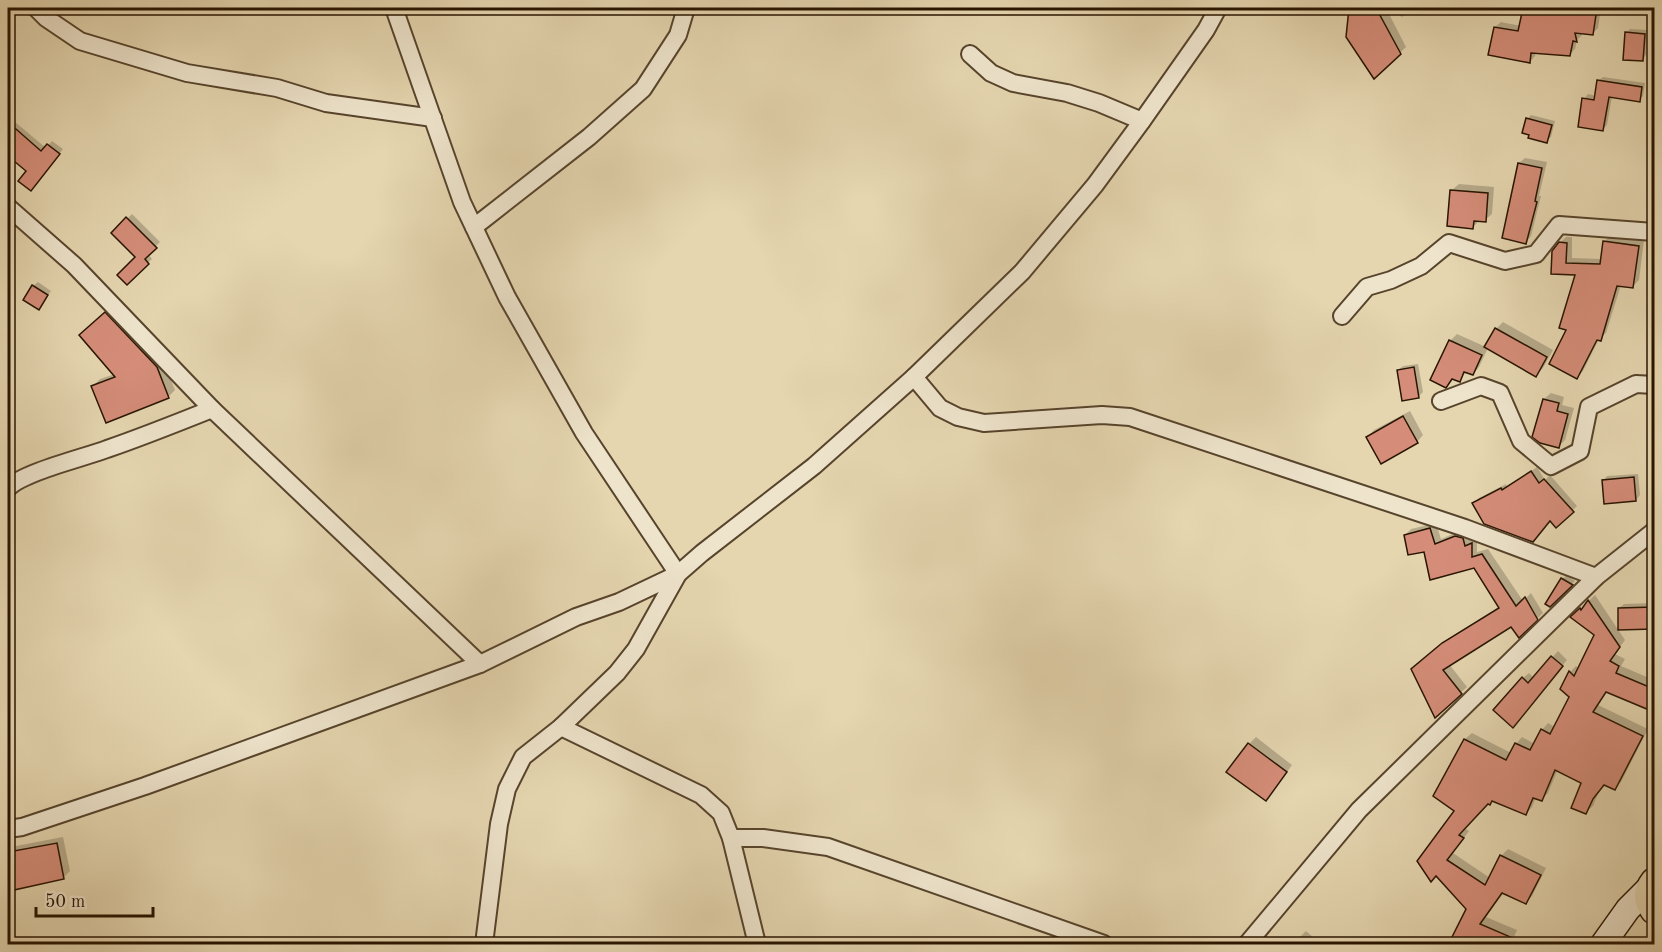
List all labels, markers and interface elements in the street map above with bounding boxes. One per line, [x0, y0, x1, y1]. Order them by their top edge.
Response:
scale bar [36, 880, 153, 918]
text: 50 m [45, 893, 85, 911]

